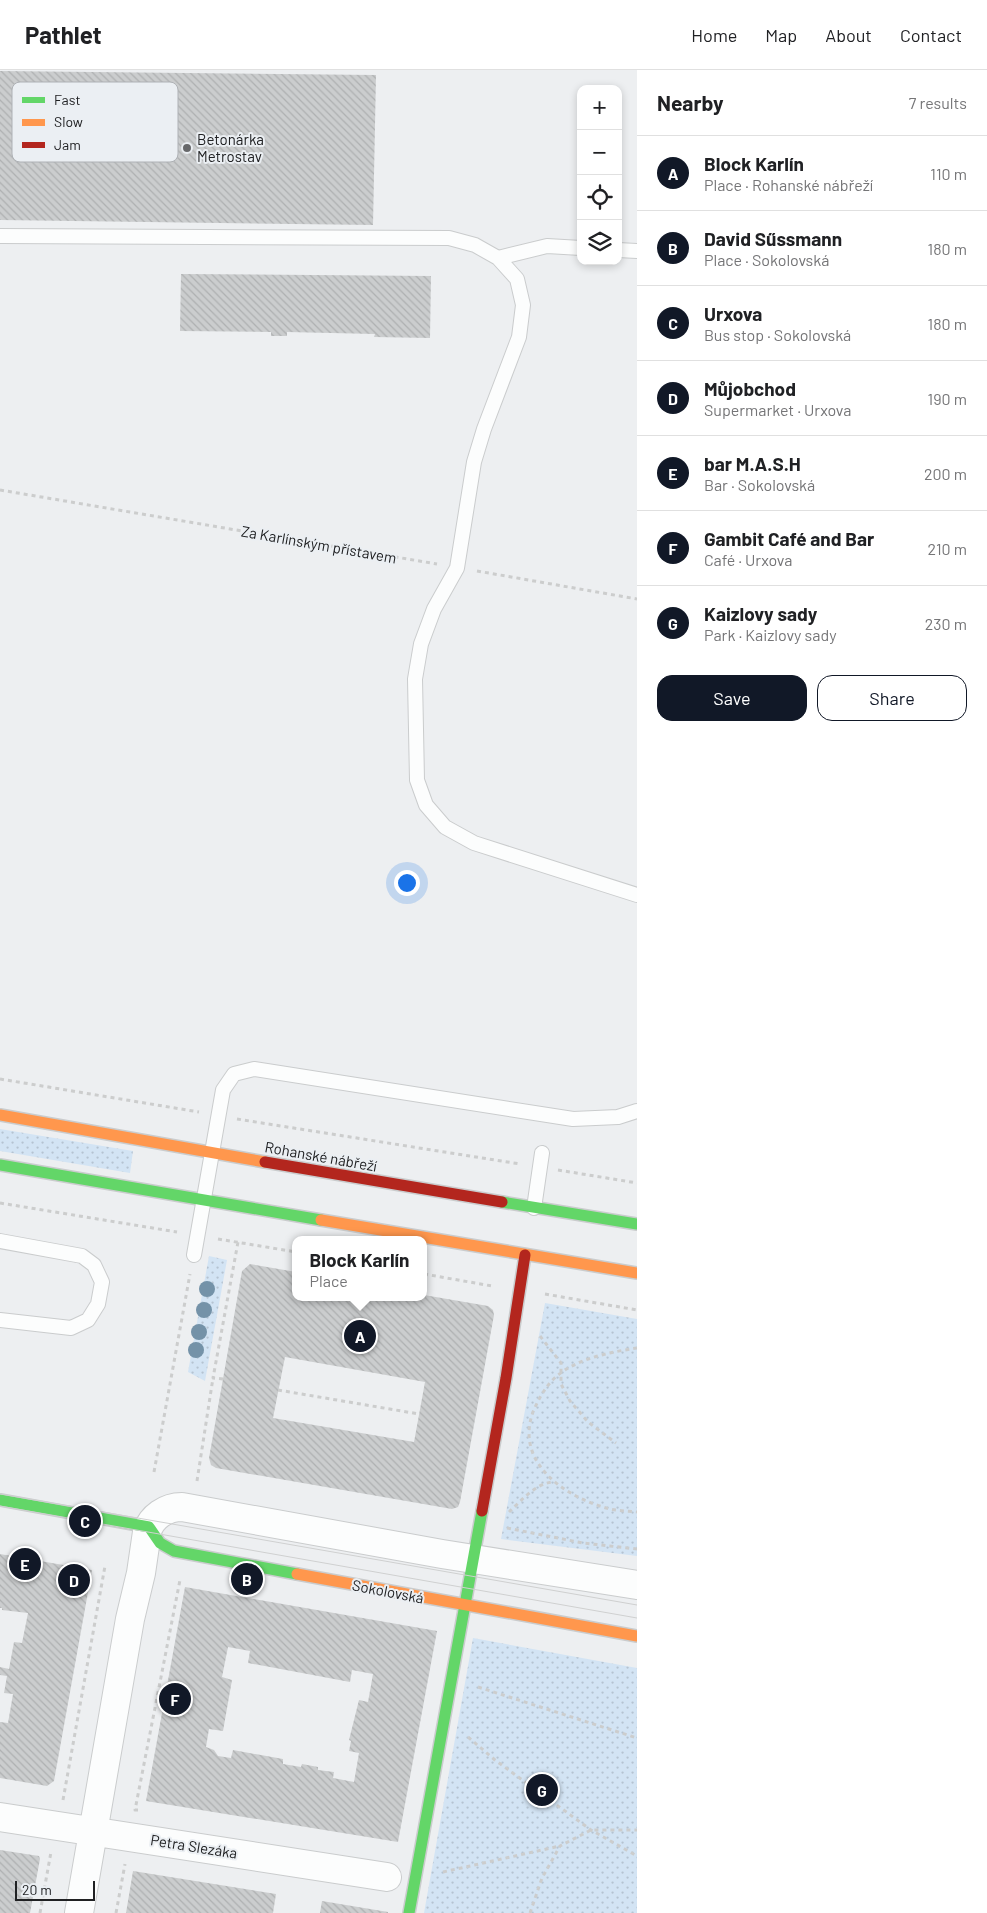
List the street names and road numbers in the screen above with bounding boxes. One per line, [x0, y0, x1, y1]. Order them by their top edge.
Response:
street label: Za Karlínským přístavem [240, 521, 398, 567]
street label: Rohanské nábřeží [263, 1137, 379, 1175]
street label: Sokolovská [351, 1575, 425, 1607]
street label: Petra Slezáka [149, 1830, 239, 1862]

